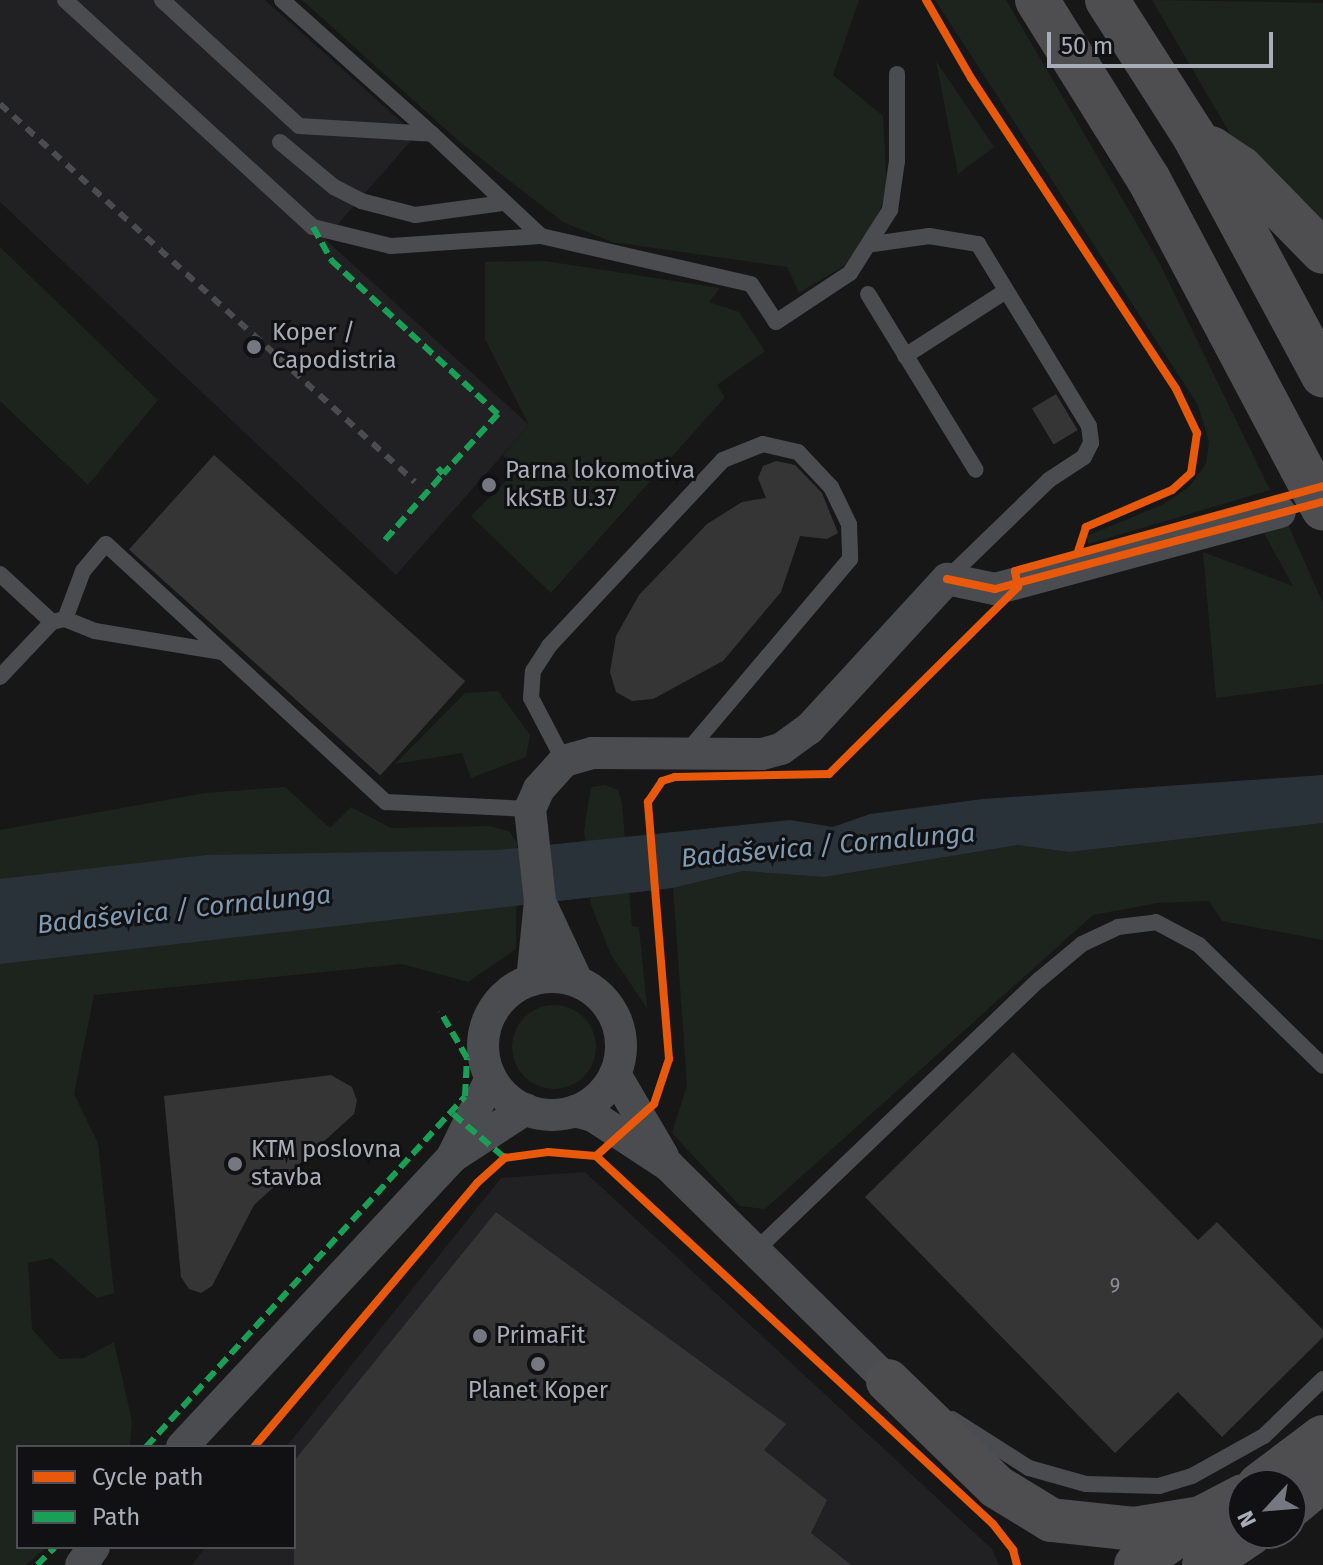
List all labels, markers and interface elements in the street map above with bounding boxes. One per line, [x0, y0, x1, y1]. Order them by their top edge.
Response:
scale bar [1051, 16, 1277, 66]
text: 50 m [1061, 32, 1113, 60]
place label: Koper / Capodistria [272, 319, 397, 375]
marker: Koper / Capodistria [243, 336, 265, 358]
place label: Parna lokomotiva kkStB U.37 [505, 457, 695, 513]
marker: Parna lokomotiva kkStB U.37 [480, 476, 498, 494]
water label: Badaševica / Cornalunga [680, 818, 976, 874]
water label: Badaševica / Cornalunga [36, 879, 332, 941]
place label: KTM poslovna stavba [251, 1136, 401, 1192]
marker: KTM poslovna stavba [226, 1155, 244, 1173]
house number: 9 [1110, 1273, 1120, 1297]
place label: PrimaFit [496, 1322, 585, 1350]
marker: PrimaFit [471, 1327, 489, 1345]
marker: Planet Koper [529, 1355, 547, 1373]
place label: Planet Koper [468, 1377, 608, 1405]
legend [16, 1445, 296, 1549]
text: Cycle path [92, 1463, 204, 1491]
north arrow [1227, 1469, 1307, 1549]
text: Path [92, 1503, 140, 1531]
text: N [1231, 1506, 1262, 1531]

